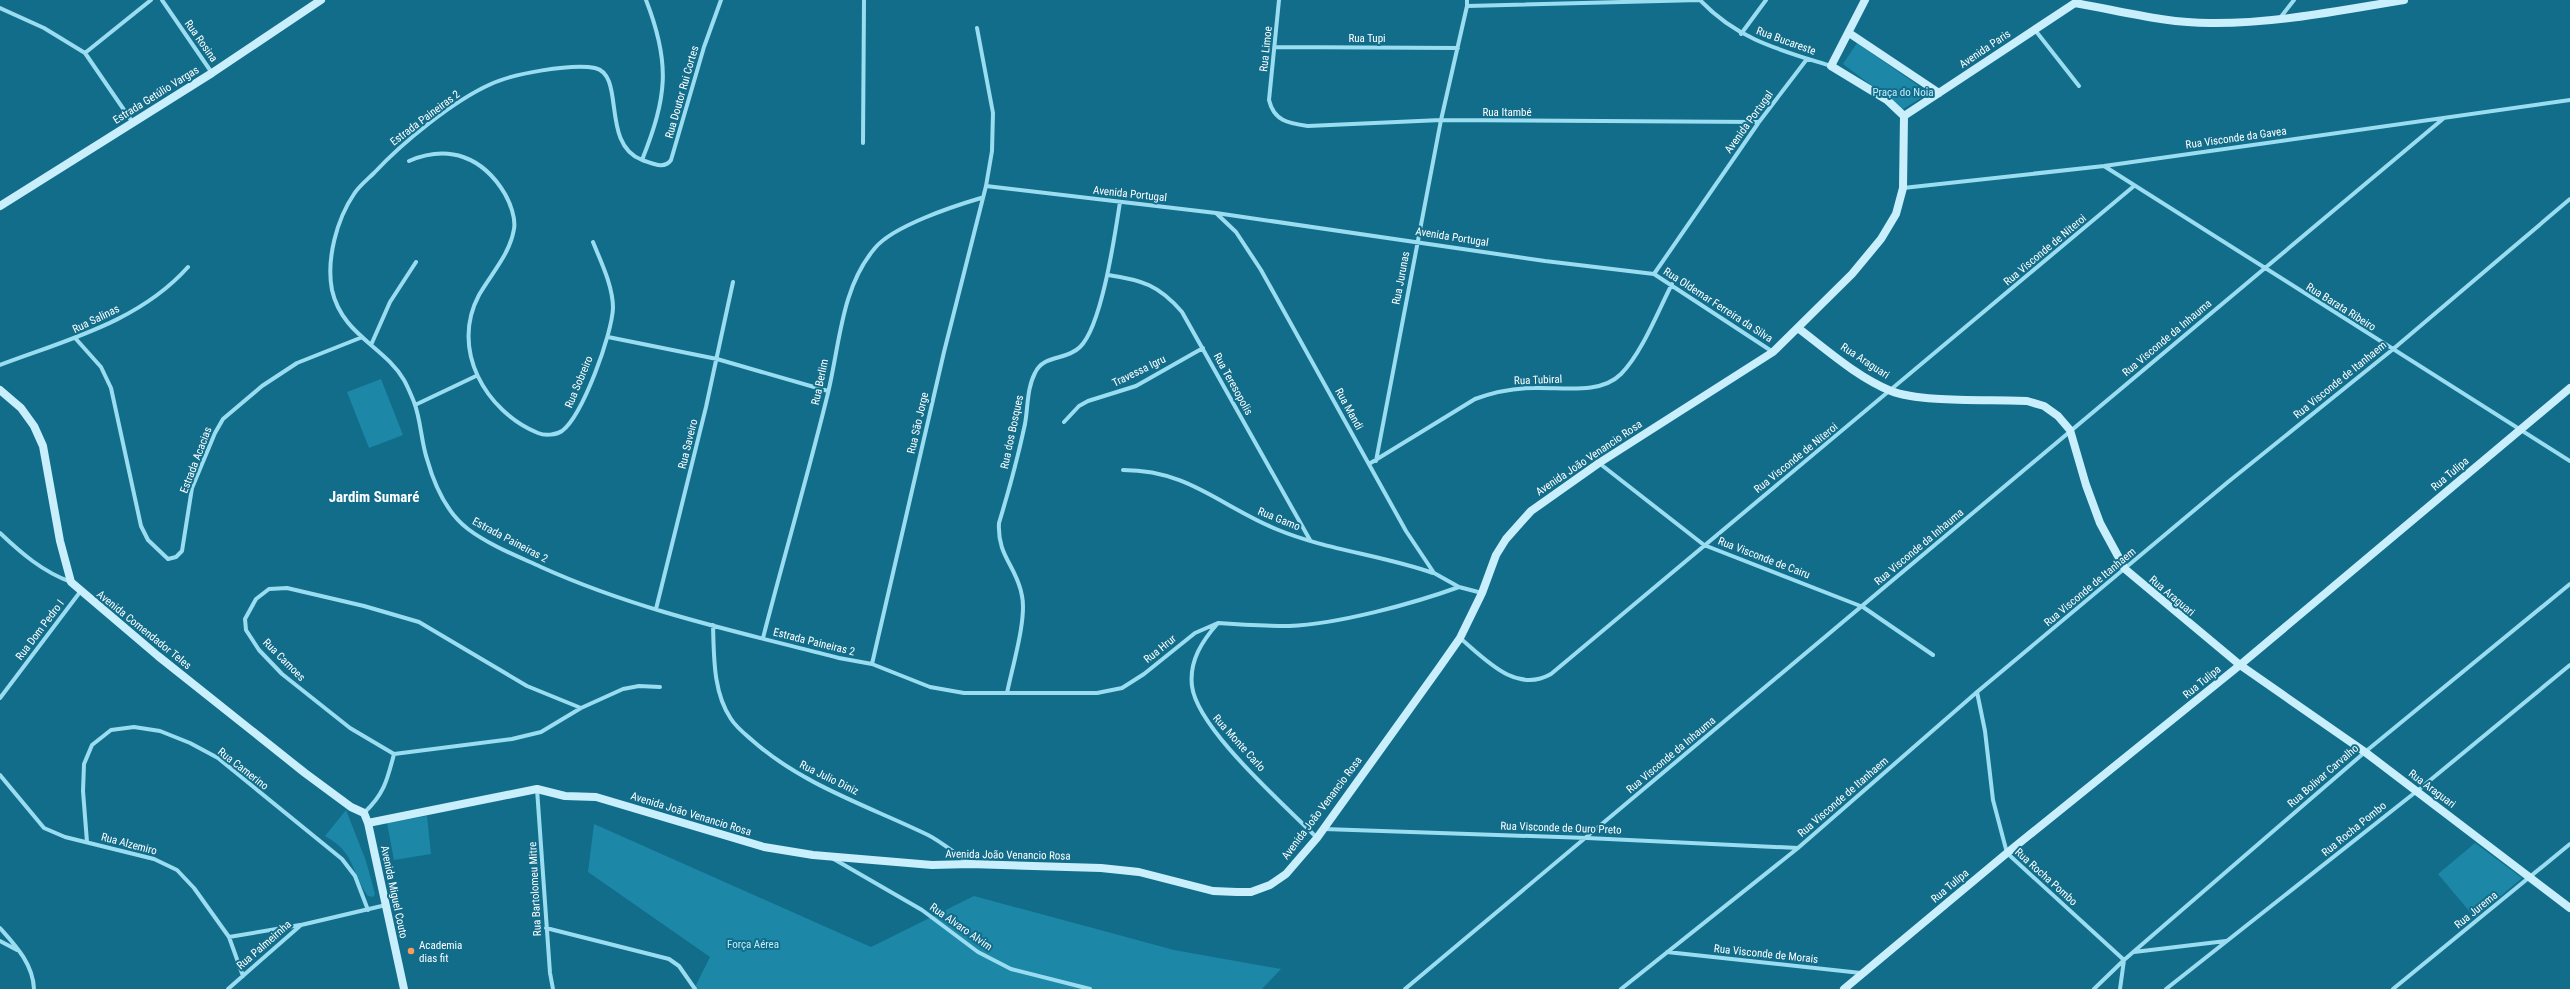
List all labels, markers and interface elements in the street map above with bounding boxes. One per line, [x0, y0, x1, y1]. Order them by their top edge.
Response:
street label: Rua Rosina [182, 17, 220, 65]
street label: Rua Bucareste [1754, 24, 1818, 58]
street label: Rua Limoe [1257, 26, 1275, 72]
street label: Avenida Paris [1957, 27, 2013, 71]
street label: Rua Tupi [1348, 32, 1386, 45]
street label: Rua Doutor Rui Cortes [663, 44, 701, 140]
street label: Estrada Getúlio Vargas [111, 63, 201, 127]
park label: Praça do Noia [1872, 86, 1934, 99]
street label: Estrada Paineiras 2 [388, 88, 462, 148]
street label: Avenida Portugal [1722, 88, 1776, 156]
street label: Rua Itambé [1482, 106, 1532, 119]
street label: Rua Visconde da Gavea [2185, 124, 2287, 152]
street label: Avenida Portugal [1093, 184, 1167, 204]
street label: Rua Visconde de Niteroi [2001, 212, 2089, 288]
street label: Avenida Portugal [1414, 225, 1490, 249]
street label: Rua Jurunas [1389, 250, 1413, 306]
street label: Rua Oldemar Ferreira da Silva [1661, 265, 1775, 345]
street label: Rua Barata Ribeiro [2304, 280, 2379, 334]
street label: Rua Visconde da Inhauma [2120, 297, 2214, 379]
street label: Rua Salinas [70, 302, 122, 336]
street label: Rua Visconde de Itanhaem [2291, 339, 2389, 421]
street label: Rua Araguari [1838, 340, 1892, 382]
street label: Rua Teresopolis [1211, 351, 1255, 417]
street label: Travessa Igru [1110, 352, 1168, 390]
street label: Rua Sobreiro [562, 354, 596, 410]
street label: Rua Berlim [809, 358, 831, 406]
street label: Rua Tubiral [1514, 373, 1562, 387]
street label: Rua Mandi [1332, 386, 1366, 432]
street label: Rua São Jorge [905, 391, 931, 455]
street label: Rua dos Bosques [998, 394, 1026, 470]
street label: Rua Saveiro [676, 417, 701, 470]
street label: Avenida João Venancio Rosa [1533, 418, 1645, 498]
street label: Rua Visconde de Niteroi [1752, 420, 1840, 496]
street label: Estrada Acacias [177, 425, 215, 495]
street label: Rua Tulipa [2429, 455, 2471, 493]
district label: Jardim Sumaré [329, 488, 419, 506]
street label: Rua Gamo [1256, 505, 1303, 534]
street label: Rua Visconde da Inhauma [1872, 506, 1966, 588]
street label: Estrada Paineiras 2 [470, 515, 550, 565]
street label: Rua Visconde de Cairu [1716, 534, 1812, 582]
street label: Rua Visconde de Itanhaem [2042, 545, 2138, 629]
street label: Rua Araguari [2147, 573, 2197, 619]
street label: Avenida Comendador Teles [94, 588, 194, 672]
street label: Rua Dom Pedro I [13, 597, 67, 663]
street label: Estrada Paineiras 2 [772, 626, 856, 658]
street label: Rua Hrur [1141, 632, 1179, 666]
street label: Rua Camoes [260, 636, 308, 684]
street label: Rua Tulipa [2180, 663, 2224, 701]
street label: Rua Monte Carlo [1210, 712, 1268, 774]
street label: Rua Visconde da Inhauma [1624, 714, 1718, 796]
street label: Rua Bolivar Carvalho [2285, 741, 2361, 810]
street label: Rua Camerino [215, 745, 271, 793]
street label: Avenida João Venancio Rosa [1279, 754, 1365, 862]
street label: Rua Visconde de Itanhaem [1795, 754, 1891, 840]
street label: Rua Julio Diniz [797, 758, 861, 798]
street label: Rua Araguari [2406, 767, 2458, 811]
street label: Avenida João Venancio Rosa [629, 789, 753, 839]
street label: Rua Rocha Pombo [2319, 799, 2389, 859]
street label: Rua Visconde de Ouro Preto [1500, 819, 1622, 837]
street label: Rua Alzemiro [100, 830, 159, 858]
street label: Rua Bartolomeu Mitre [526, 842, 544, 936]
street label: Avenida Miguel Couto [378, 844, 410, 940]
street label: Rua Rocha Pombo [2012, 846, 2080, 909]
street label: Avenida João Venancio Rosa [945, 847, 1071, 863]
street label: Rua Tulipa [1929, 867, 1971, 905]
street label: Rua Jurema [2452, 889, 2500, 931]
street label: Rua Alvaro Alvim [927, 901, 995, 953]
street label: Rua Palmeirnha [234, 918, 294, 972]
park label: Força Aérea [727, 938, 779, 951]
place label: Academia dias fit [419, 939, 462, 965]
street label: Rua Visconde de Morais [1713, 942, 1819, 966]
marker: Academia dias fit [406, 946, 416, 956]

